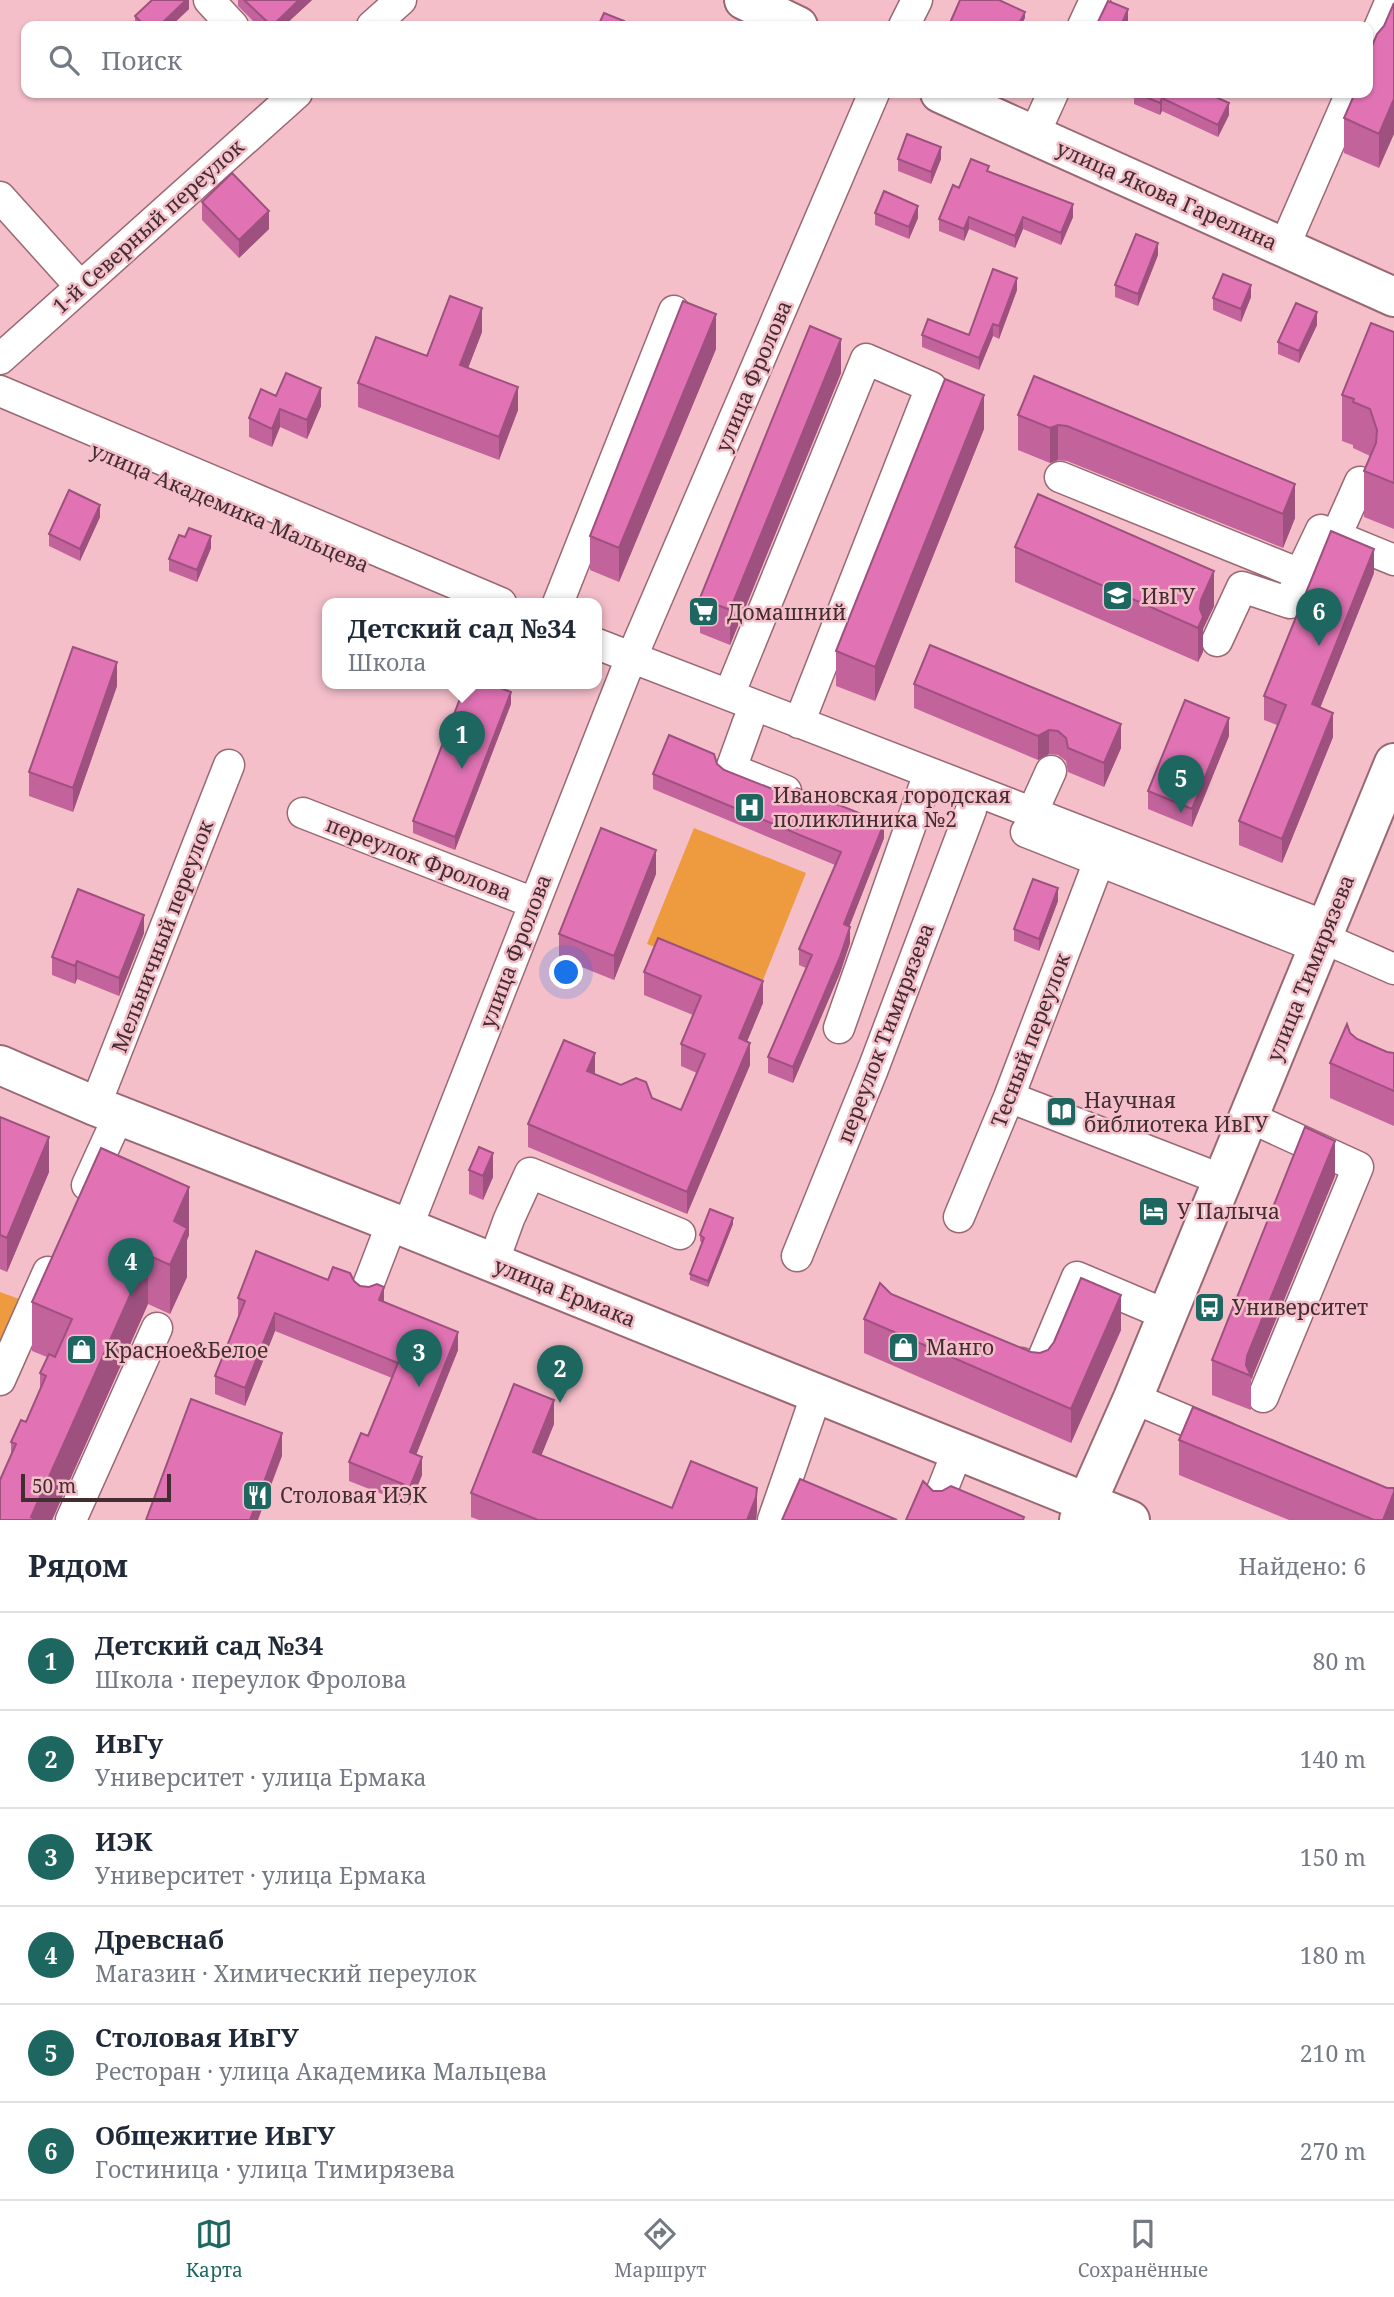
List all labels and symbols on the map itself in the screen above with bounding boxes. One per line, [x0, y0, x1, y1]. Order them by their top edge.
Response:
street label: 1-й Северный переулок [46, 132, 250, 319]
street label: улица Якова Гарелина [1052, 134, 1282, 256]
street label: улица Фролова [708, 296, 798, 456]
street label: улица Академика Мальцева [86, 436, 374, 578]
school or university icon: ИвГУ [1101, 579, 1135, 613]
place label: ИвГУ [1141, 582, 1195, 610]
pin: 6 [1296, 588, 1342, 646]
supermarket icon: Домашний [687, 595, 721, 629]
place label: Домашний [727, 598, 846, 626]
pin: 1 [439, 711, 485, 769]
pin: 5 [1158, 755, 1204, 813]
place label: Ивановская городская поликлиника №2 [773, 781, 1011, 833]
hospital icon: Ивановская городская поликлиника №2 [733, 790, 767, 824]
street label: переулок Фролова [322, 810, 516, 906]
street label: Мельничный переулок [105, 815, 220, 1056]
street label: улица Фролова [473, 870, 557, 1032]
street label: улица Тимирязева [1260, 870, 1360, 1066]
street label: переулок Тимирязева [830, 919, 940, 1147]
street label: Тесный переулок [984, 948, 1076, 1131]
your location [549, 955, 583, 989]
place label: Научная библиотека ИвГУ [1084, 1086, 1268, 1138]
library icon: Научная библиотека ИвГУ [1044, 1095, 1078, 1129]
hotel icon: У Палыча [1137, 1194, 1171, 1228]
place label: У Палыча [1177, 1197, 1280, 1225]
pin: 4 [108, 1238, 154, 1296]
street label: улица Ермака [490, 1251, 640, 1333]
bus stop icon: Университет [1192, 1290, 1226, 1324]
place label: Университет [1232, 1293, 1368, 1321]
pin: 3 [396, 1329, 442, 1387]
shop icon: Манго [886, 1330, 920, 1364]
shop icon: Красное&Белое [64, 1333, 98, 1367]
place label: Манго [926, 1333, 994, 1361]
place label: Красное&Белое [104, 1336, 268, 1364]
pin: 2 [537, 1345, 583, 1403]
scale bar [21, 1471, 172, 1503]
restaurant icon: Столовая ИЭК [240, 1478, 274, 1512]
place label: Столовая ИЭК [280, 1481, 427, 1509]

